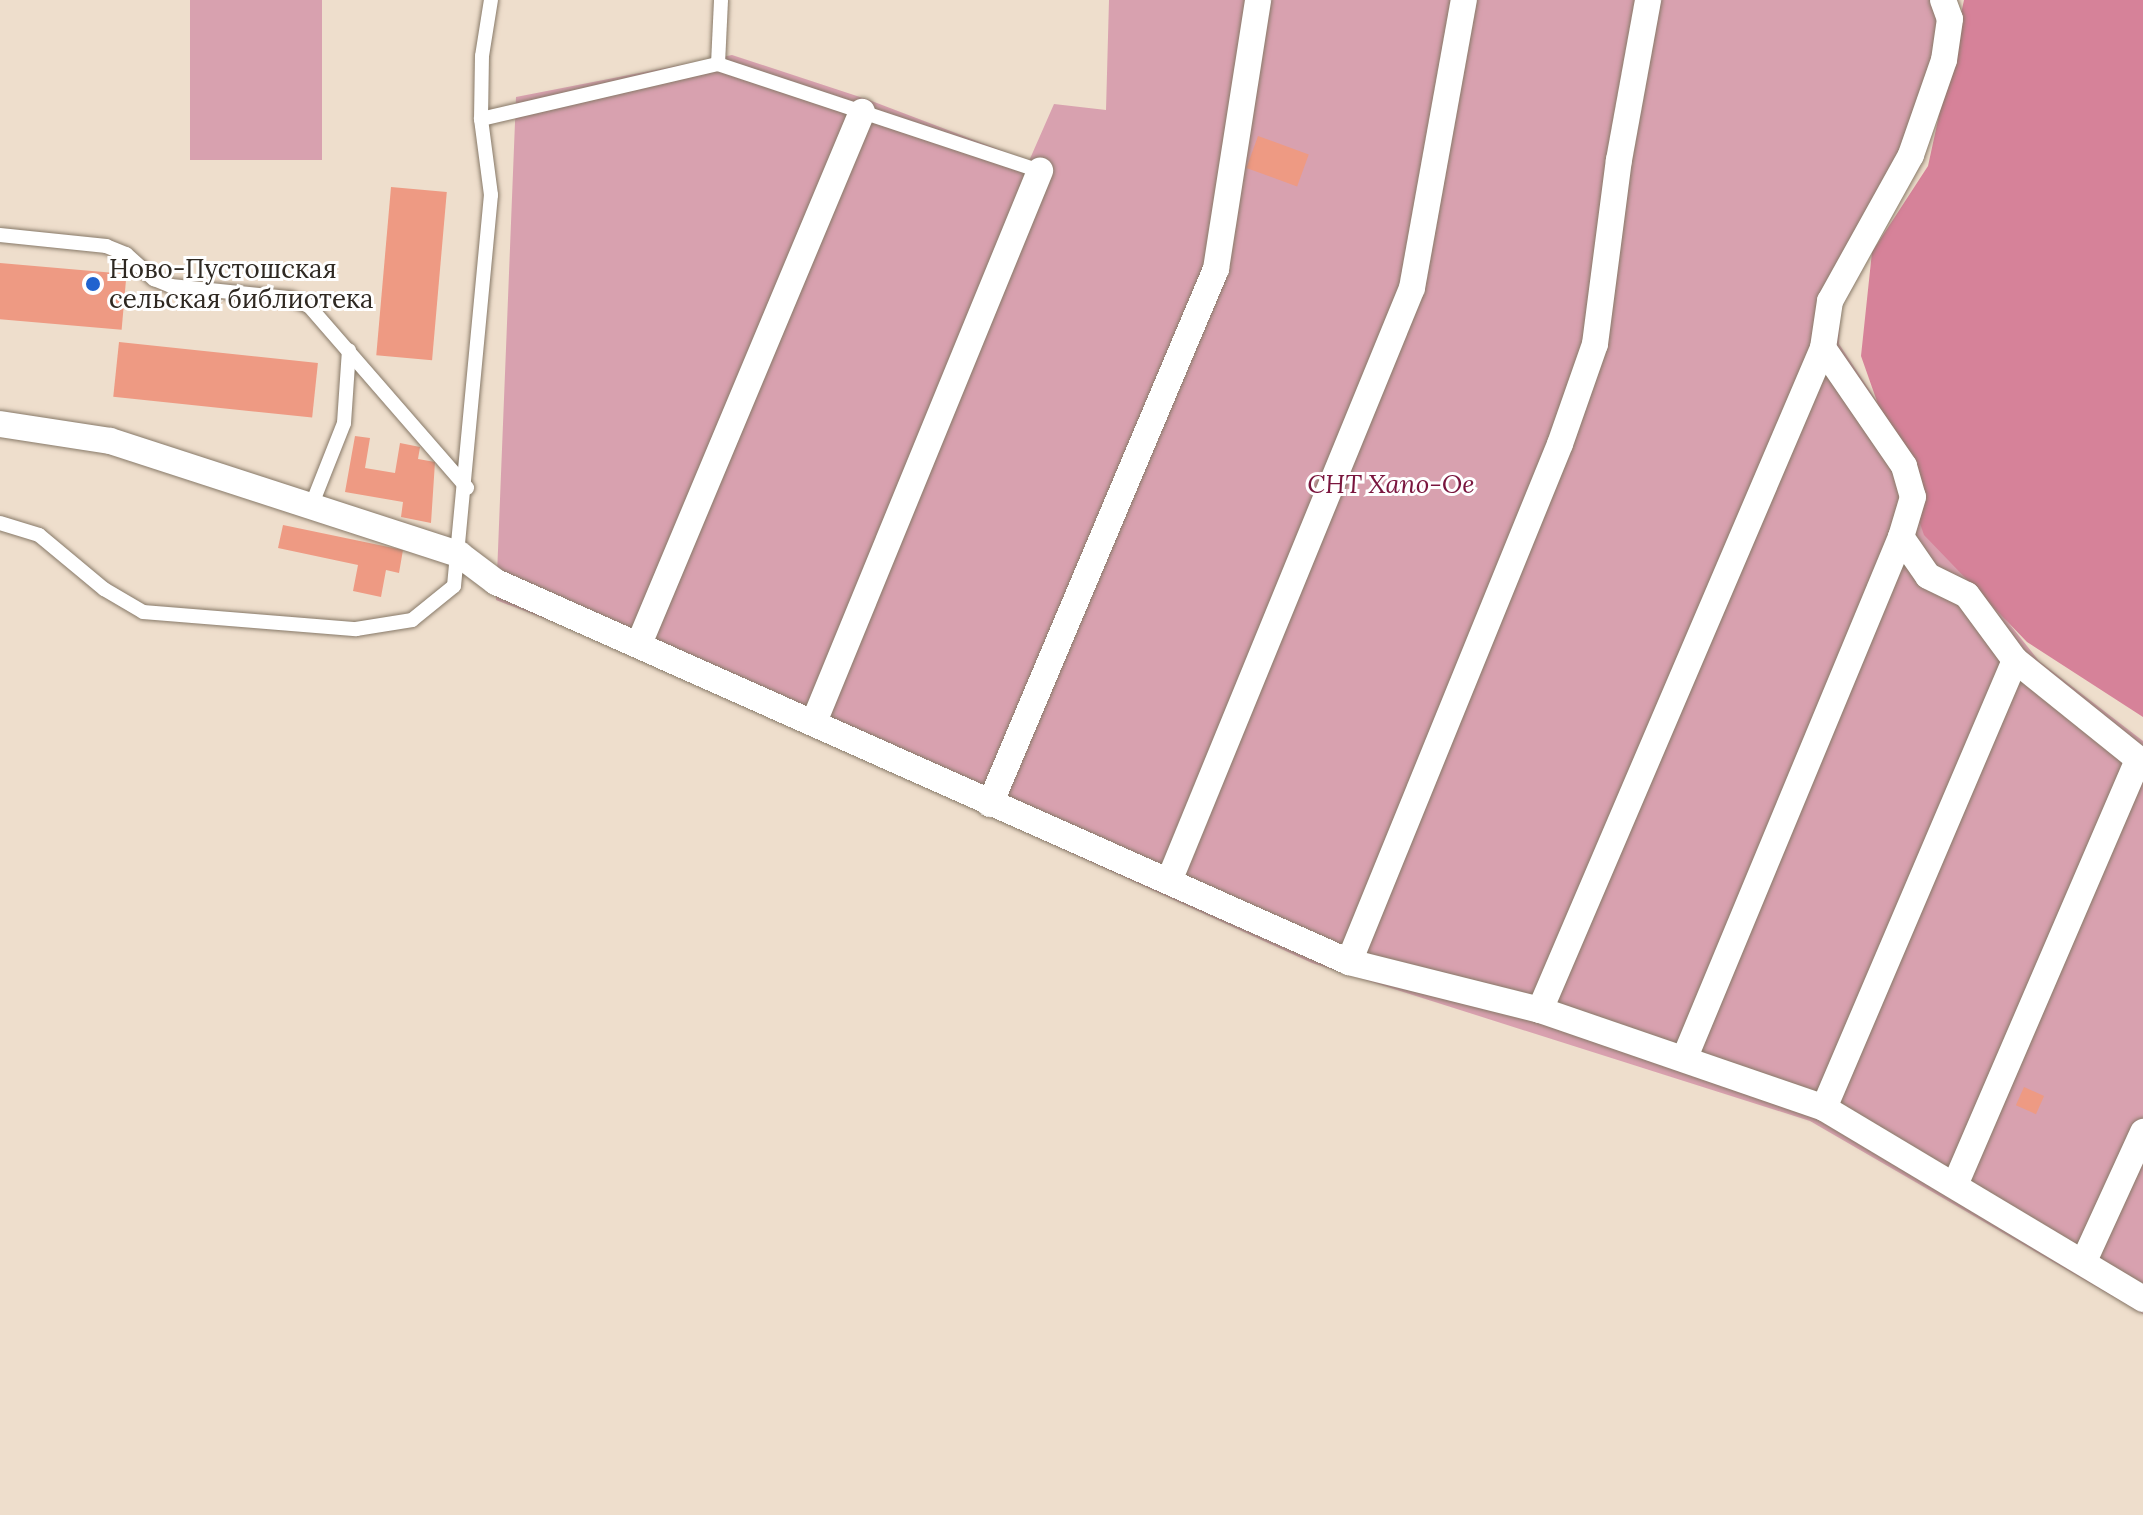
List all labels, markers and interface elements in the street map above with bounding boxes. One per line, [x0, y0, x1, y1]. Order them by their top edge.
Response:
place label: Ново-Пустошская сельская библиотека [109, 253, 373, 314]
marker: Ново-Пустошская сельская библиотека [84, 275, 102, 293]
park label: СНТ Хапо-Ое [1307, 468, 1475, 500]

